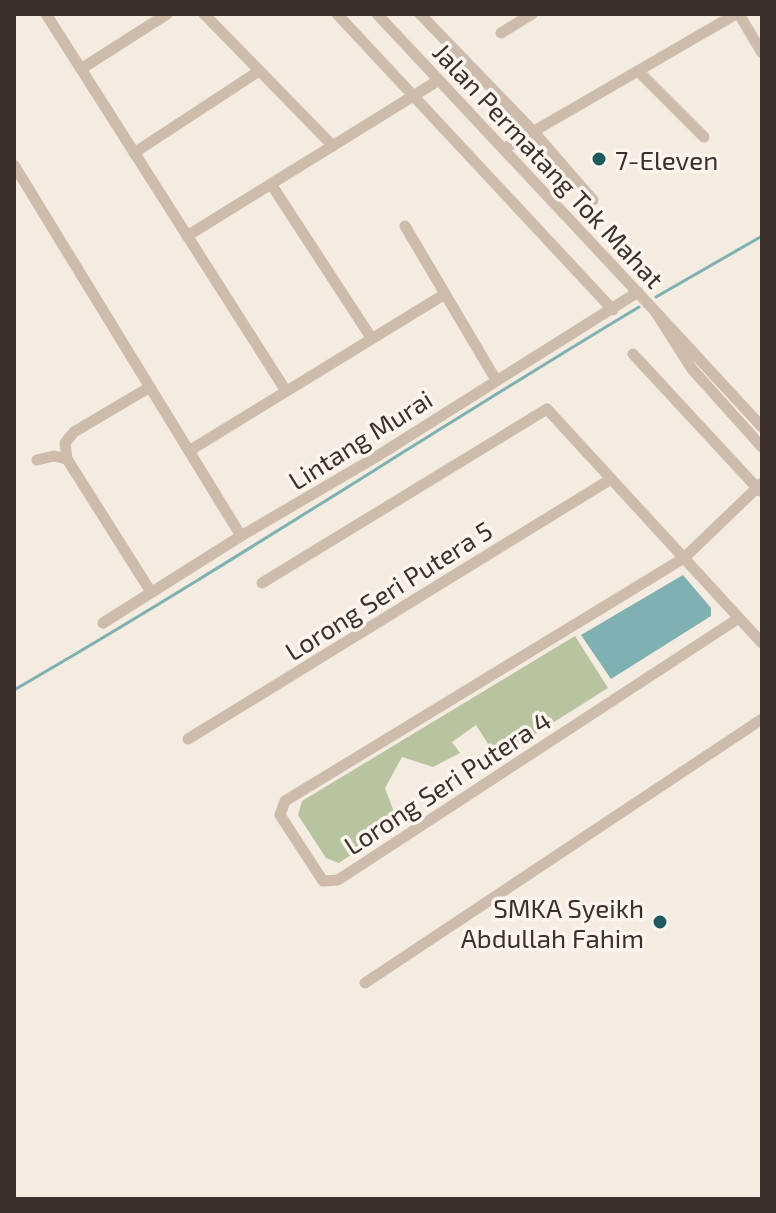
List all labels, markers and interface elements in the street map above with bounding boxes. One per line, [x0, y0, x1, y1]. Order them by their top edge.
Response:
street label: Jalan Permatang Tok Mahat [427, 36, 671, 294]
place label: 7-Eleven [615, 144, 718, 175]
marker: 7-Eleven [590, 150, 608, 168]
street label: Lintang Murai [283, 383, 437, 495]
street label: Lorong Seri Putera 5 [279, 514, 497, 666]
street label: Lorong Seri Putera 4 [338, 704, 556, 860]
place label: SMKA Syeikh Abdullah Fahim [461, 892, 644, 953]
marker: SMKA Syeikh Abdullah Fahim [651, 913, 669, 931]

